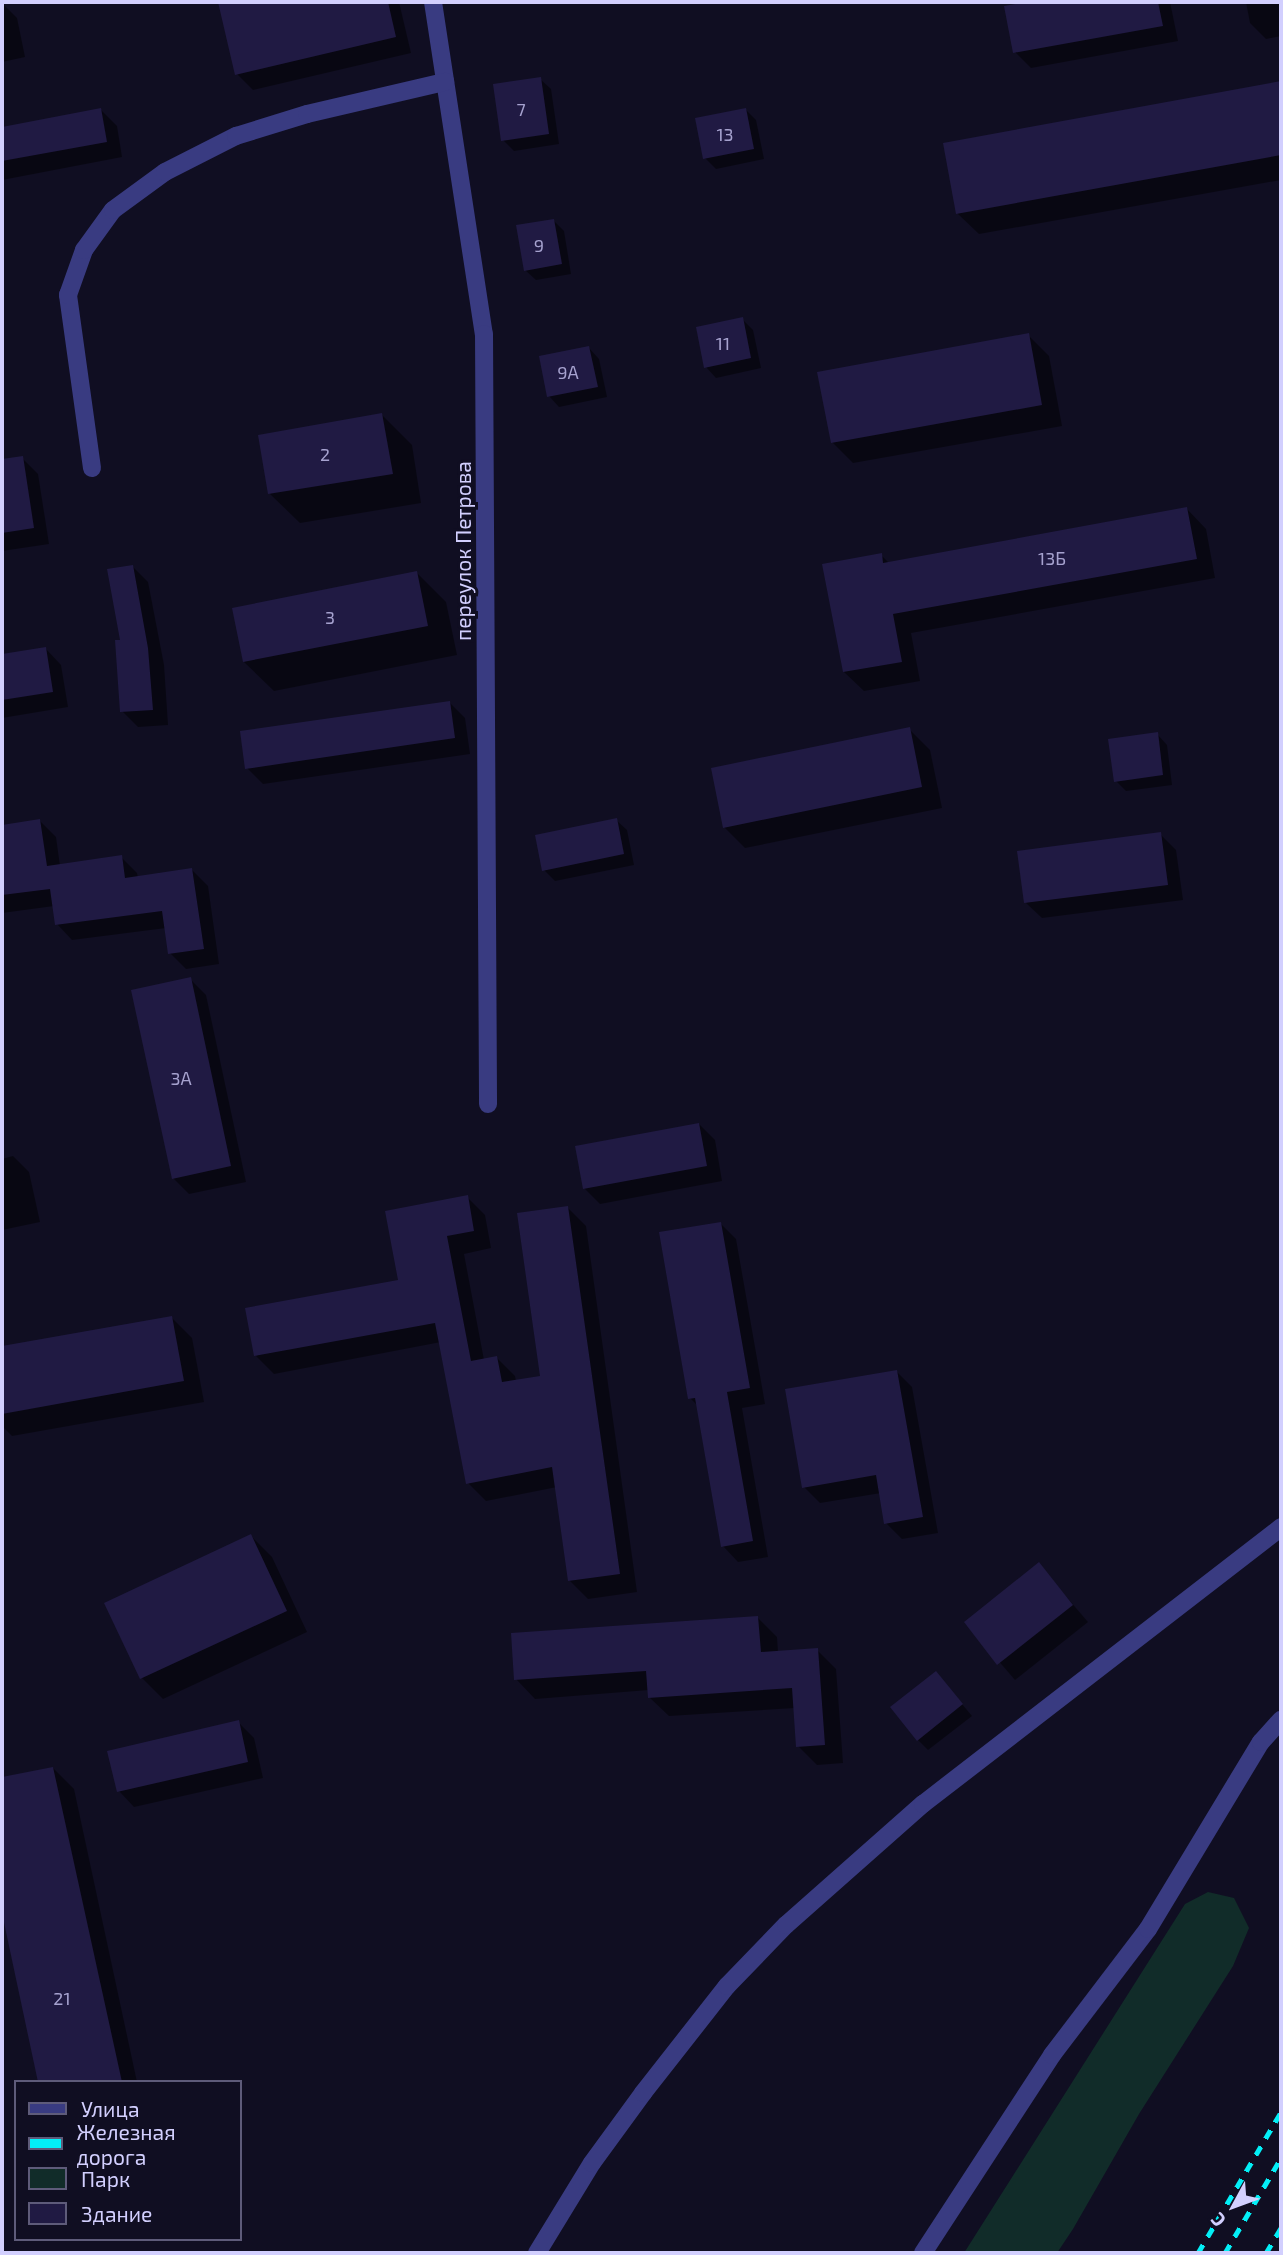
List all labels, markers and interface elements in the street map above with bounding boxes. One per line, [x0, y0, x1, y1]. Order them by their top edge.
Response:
house number: 7 [516, 98, 526, 120]
house number: 13 [716, 123, 734, 145]
house number: 9 [534, 234, 544, 256]
house number: 11 [716, 332, 730, 354]
house number: 9А [557, 361, 579, 383]
house number: 2 [320, 443, 330, 465]
street label: переулок Петрова [450, 461, 476, 641]
house number: 13Б [1038, 547, 1066, 569]
house number: 3 [325, 606, 335, 628]
house number: 3А [170, 1067, 192, 1089]
house number: 21 [53, 1987, 71, 2009]
legend [14, 2080, 242, 2241]
text: Улица [81, 2096, 140, 2121]
text: Железная дорога [77, 2119, 176, 2169]
text: Парк [81, 2166, 130, 2191]
north arrow [1199, 2171, 1269, 2241]
text: Здание [81, 2201, 152, 2226]
text: С [1205, 2208, 1230, 2232]

